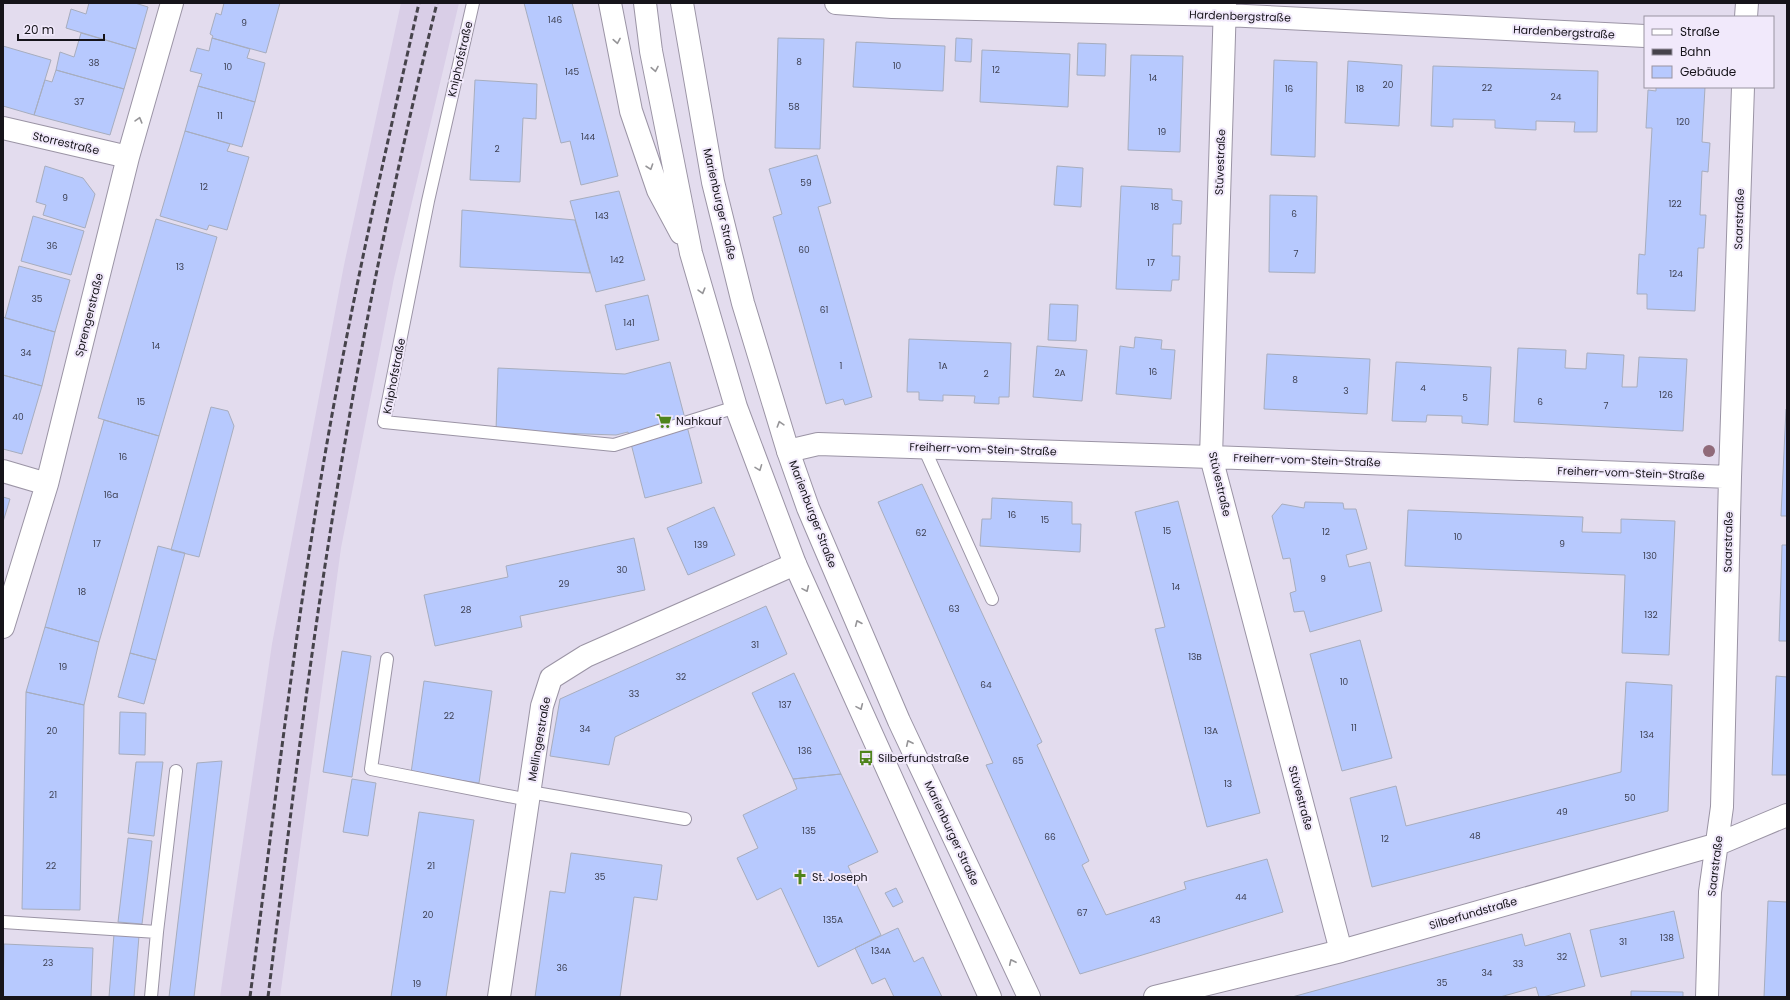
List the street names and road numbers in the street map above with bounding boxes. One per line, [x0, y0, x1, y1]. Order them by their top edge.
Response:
street label: Hardenbergstraße [1189, 6, 1291, 26]
street label: Kniphofstraße [444, 19, 477, 98]
street label: Hardenbergstraße [1513, 21, 1615, 43]
street label: Storrestraße [31, 128, 101, 158]
street label: Stüvestraße [1211, 129, 1229, 195]
street label: Marienburger Straße [699, 147, 741, 261]
street label: Saarstraße [1730, 188, 1748, 250]
street label: Sprengerstraße [71, 271, 107, 359]
street label: Kniphofstraße [379, 336, 409, 415]
street label: Freiherr-vom-Stein-Straße [909, 438, 1057, 460]
street label: Freiherr-vom-Stein-Straße [1233, 449, 1381, 471]
street label: Stüvestraße [1205, 450, 1235, 518]
street label: Marienburger Straße [785, 458, 841, 570]
street label: Freiherr-vom-Stein-Straße [1557, 462, 1705, 484]
street label: Saarstraße [1719, 511, 1737, 573]
street label: Mellingerstraße [524, 695, 554, 782]
street label: Stüvestraße [1285, 764, 1317, 832]
street label: Marienburger Straße [921, 778, 983, 888]
street label: Saarstraße [1703, 835, 1727, 897]
street label: Silberfundstraße [1427, 893, 1519, 933]

